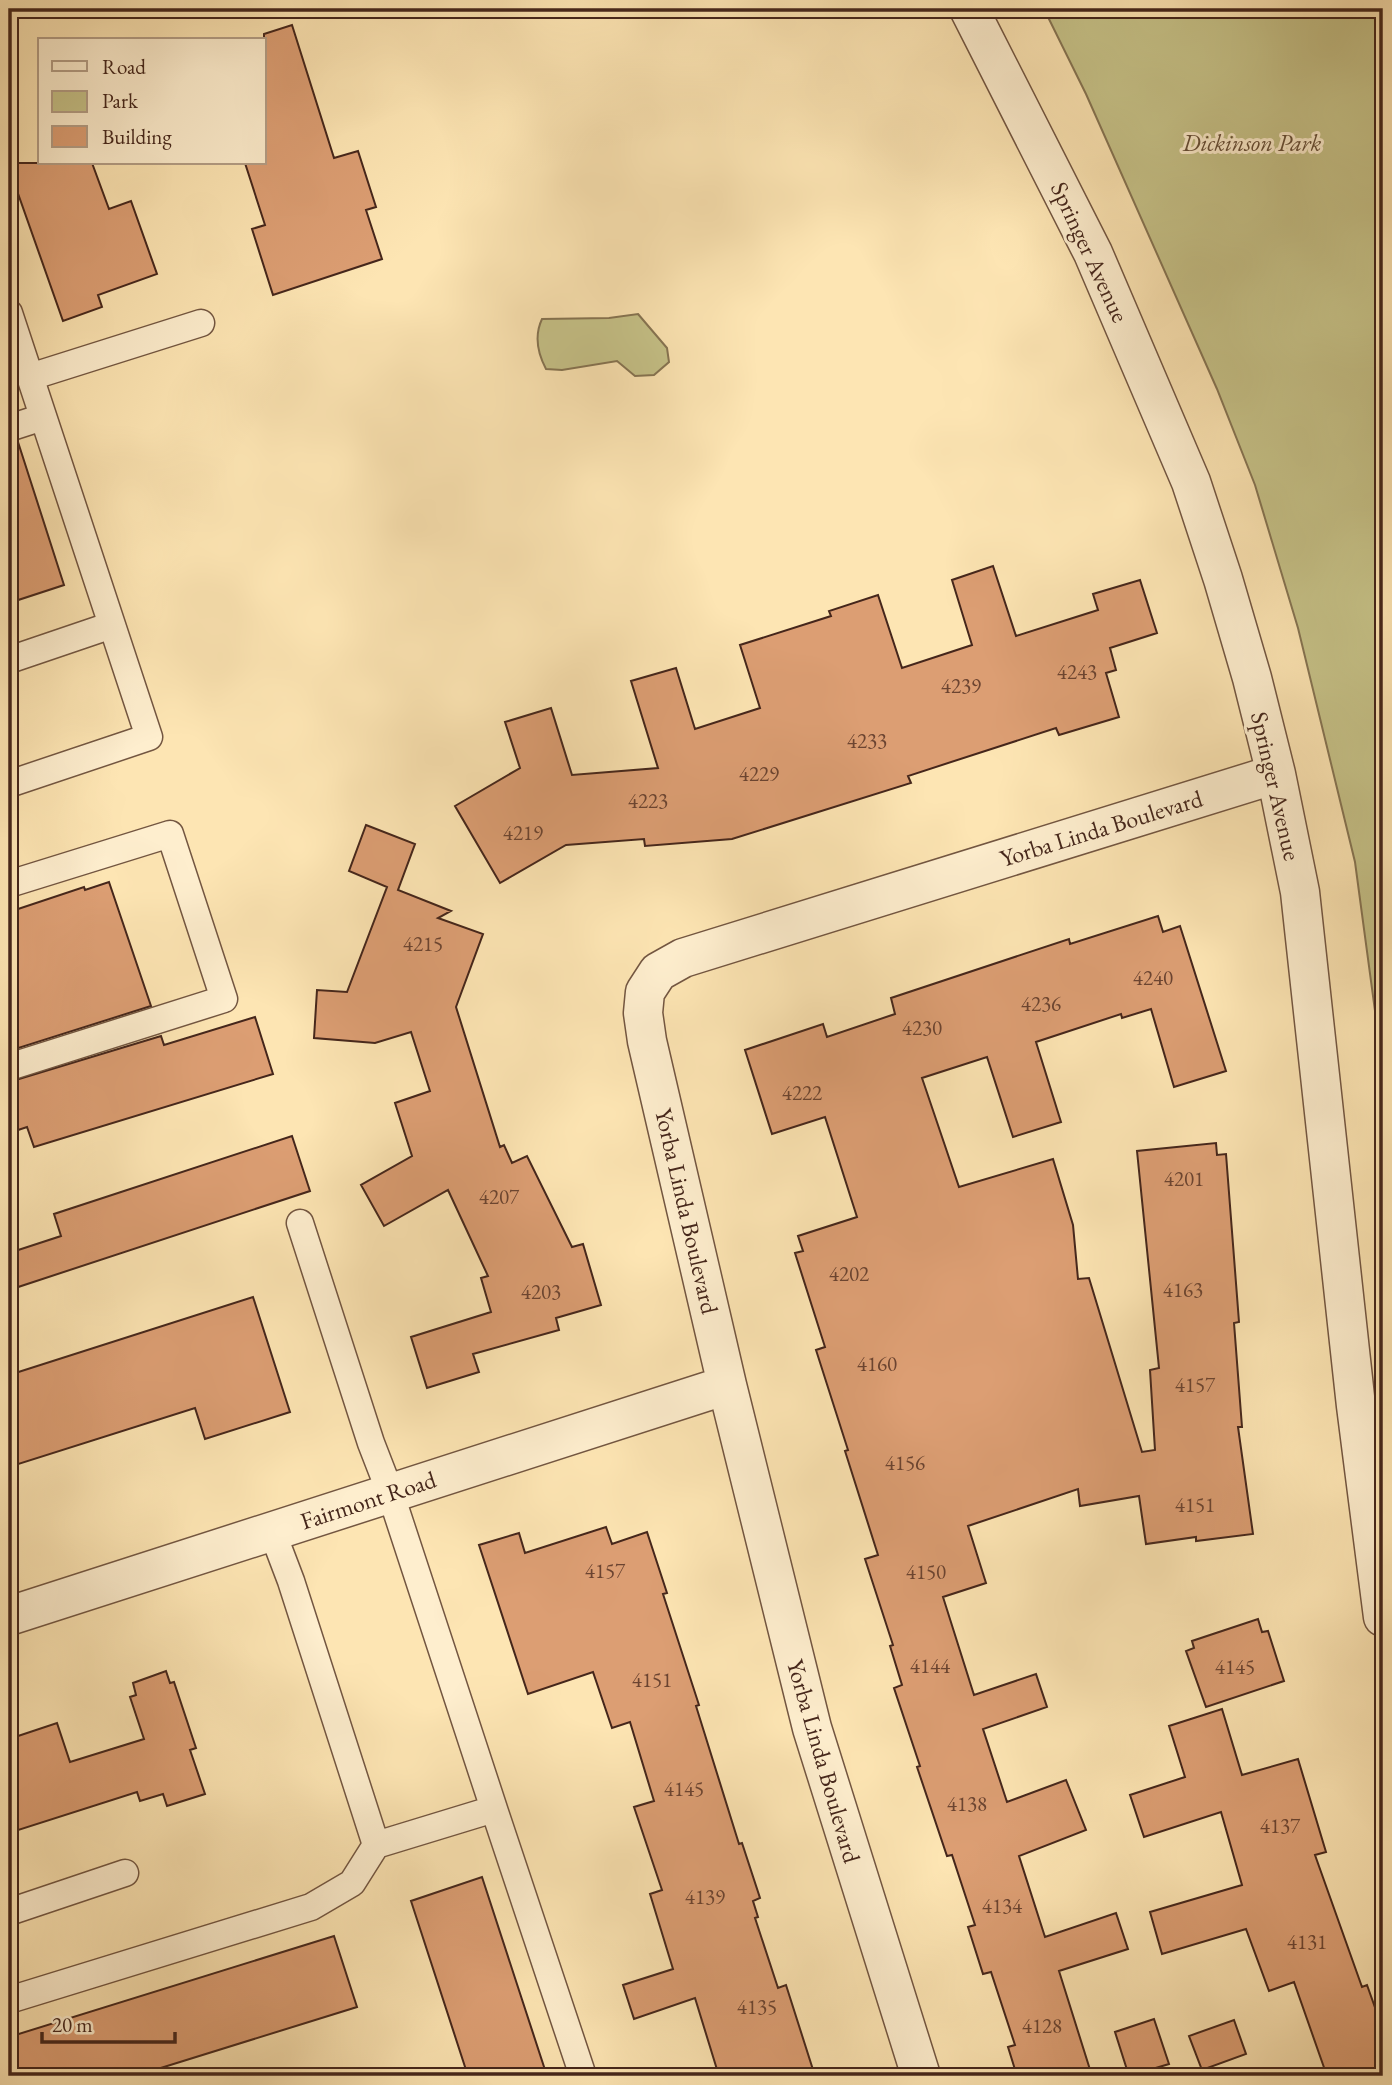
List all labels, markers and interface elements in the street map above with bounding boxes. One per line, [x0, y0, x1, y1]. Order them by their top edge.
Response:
legend [38, 38, 266, 164]
text: Road [102, 53, 146, 80]
text: Park [102, 87, 139, 114]
text: Building [102, 123, 172, 150]
park label: Dickinson Park [1182, 127, 1322, 158]
street label: Springer Avenue [1044, 177, 1136, 327]
house number: 4243 [1057, 658, 1097, 685]
house number: 4239 [941, 672, 981, 699]
street label: Springer Avenue [1244, 709, 1308, 863]
house number: 4233 [847, 727, 887, 754]
house number: 4229 [739, 760, 779, 787]
street label: Yorba Linda Boulevard [996, 782, 1207, 874]
house number: 4223 [628, 787, 668, 814]
house number: 4219 [503, 819, 543, 846]
house number: 4215 [403, 930, 443, 957]
house number: 4240 [1133, 964, 1173, 991]
house number: 4236 [1021, 990, 1061, 1017]
house number: 4230 [902, 1014, 942, 1041]
house number: 4222 [782, 1079, 822, 1106]
street label: Yorba Linda Boulevard [648, 1105, 726, 1318]
house number: 4201 [1164, 1165, 1204, 1192]
house number: 4207 [479, 1183, 520, 1210]
house number: 4202 [829, 1260, 869, 1287]
house number: 4163 [1163, 1276, 1203, 1303]
house number: 4203 [521, 1278, 561, 1305]
house number: 4160 [857, 1350, 897, 1377]
house number: 4157 [1175, 1371, 1216, 1398]
house number: 4156 [885, 1449, 925, 1476]
street label: Fairmont Road [296, 1463, 441, 1537]
house number: 4151 [1175, 1491, 1215, 1518]
house number: 4157 [585, 1557, 626, 1584]
house number: 4150 [906, 1558, 946, 1585]
house number: 4144 [910, 1652, 951, 1679]
house number: 4145 [1215, 1653, 1255, 1680]
street label: Yorba Linda Boulevard [780, 1656, 868, 1867]
house number: 4151 [632, 1666, 672, 1693]
house number: 4145 [664, 1775, 704, 1802]
house number: 4138 [947, 1790, 987, 1817]
house number: 4137 [1260, 1812, 1301, 1839]
house number: 4139 [685, 1883, 725, 1910]
house number: 4134 [982, 1892, 1023, 1919]
house number: 4131 [1287, 1928, 1327, 1955]
house number: 4135 [737, 1993, 777, 2020]
scale bar [42, 2001, 175, 2045]
text: 20 m [52, 2011, 93, 2038]
house number: 4128 [1022, 2012, 1062, 2039]

